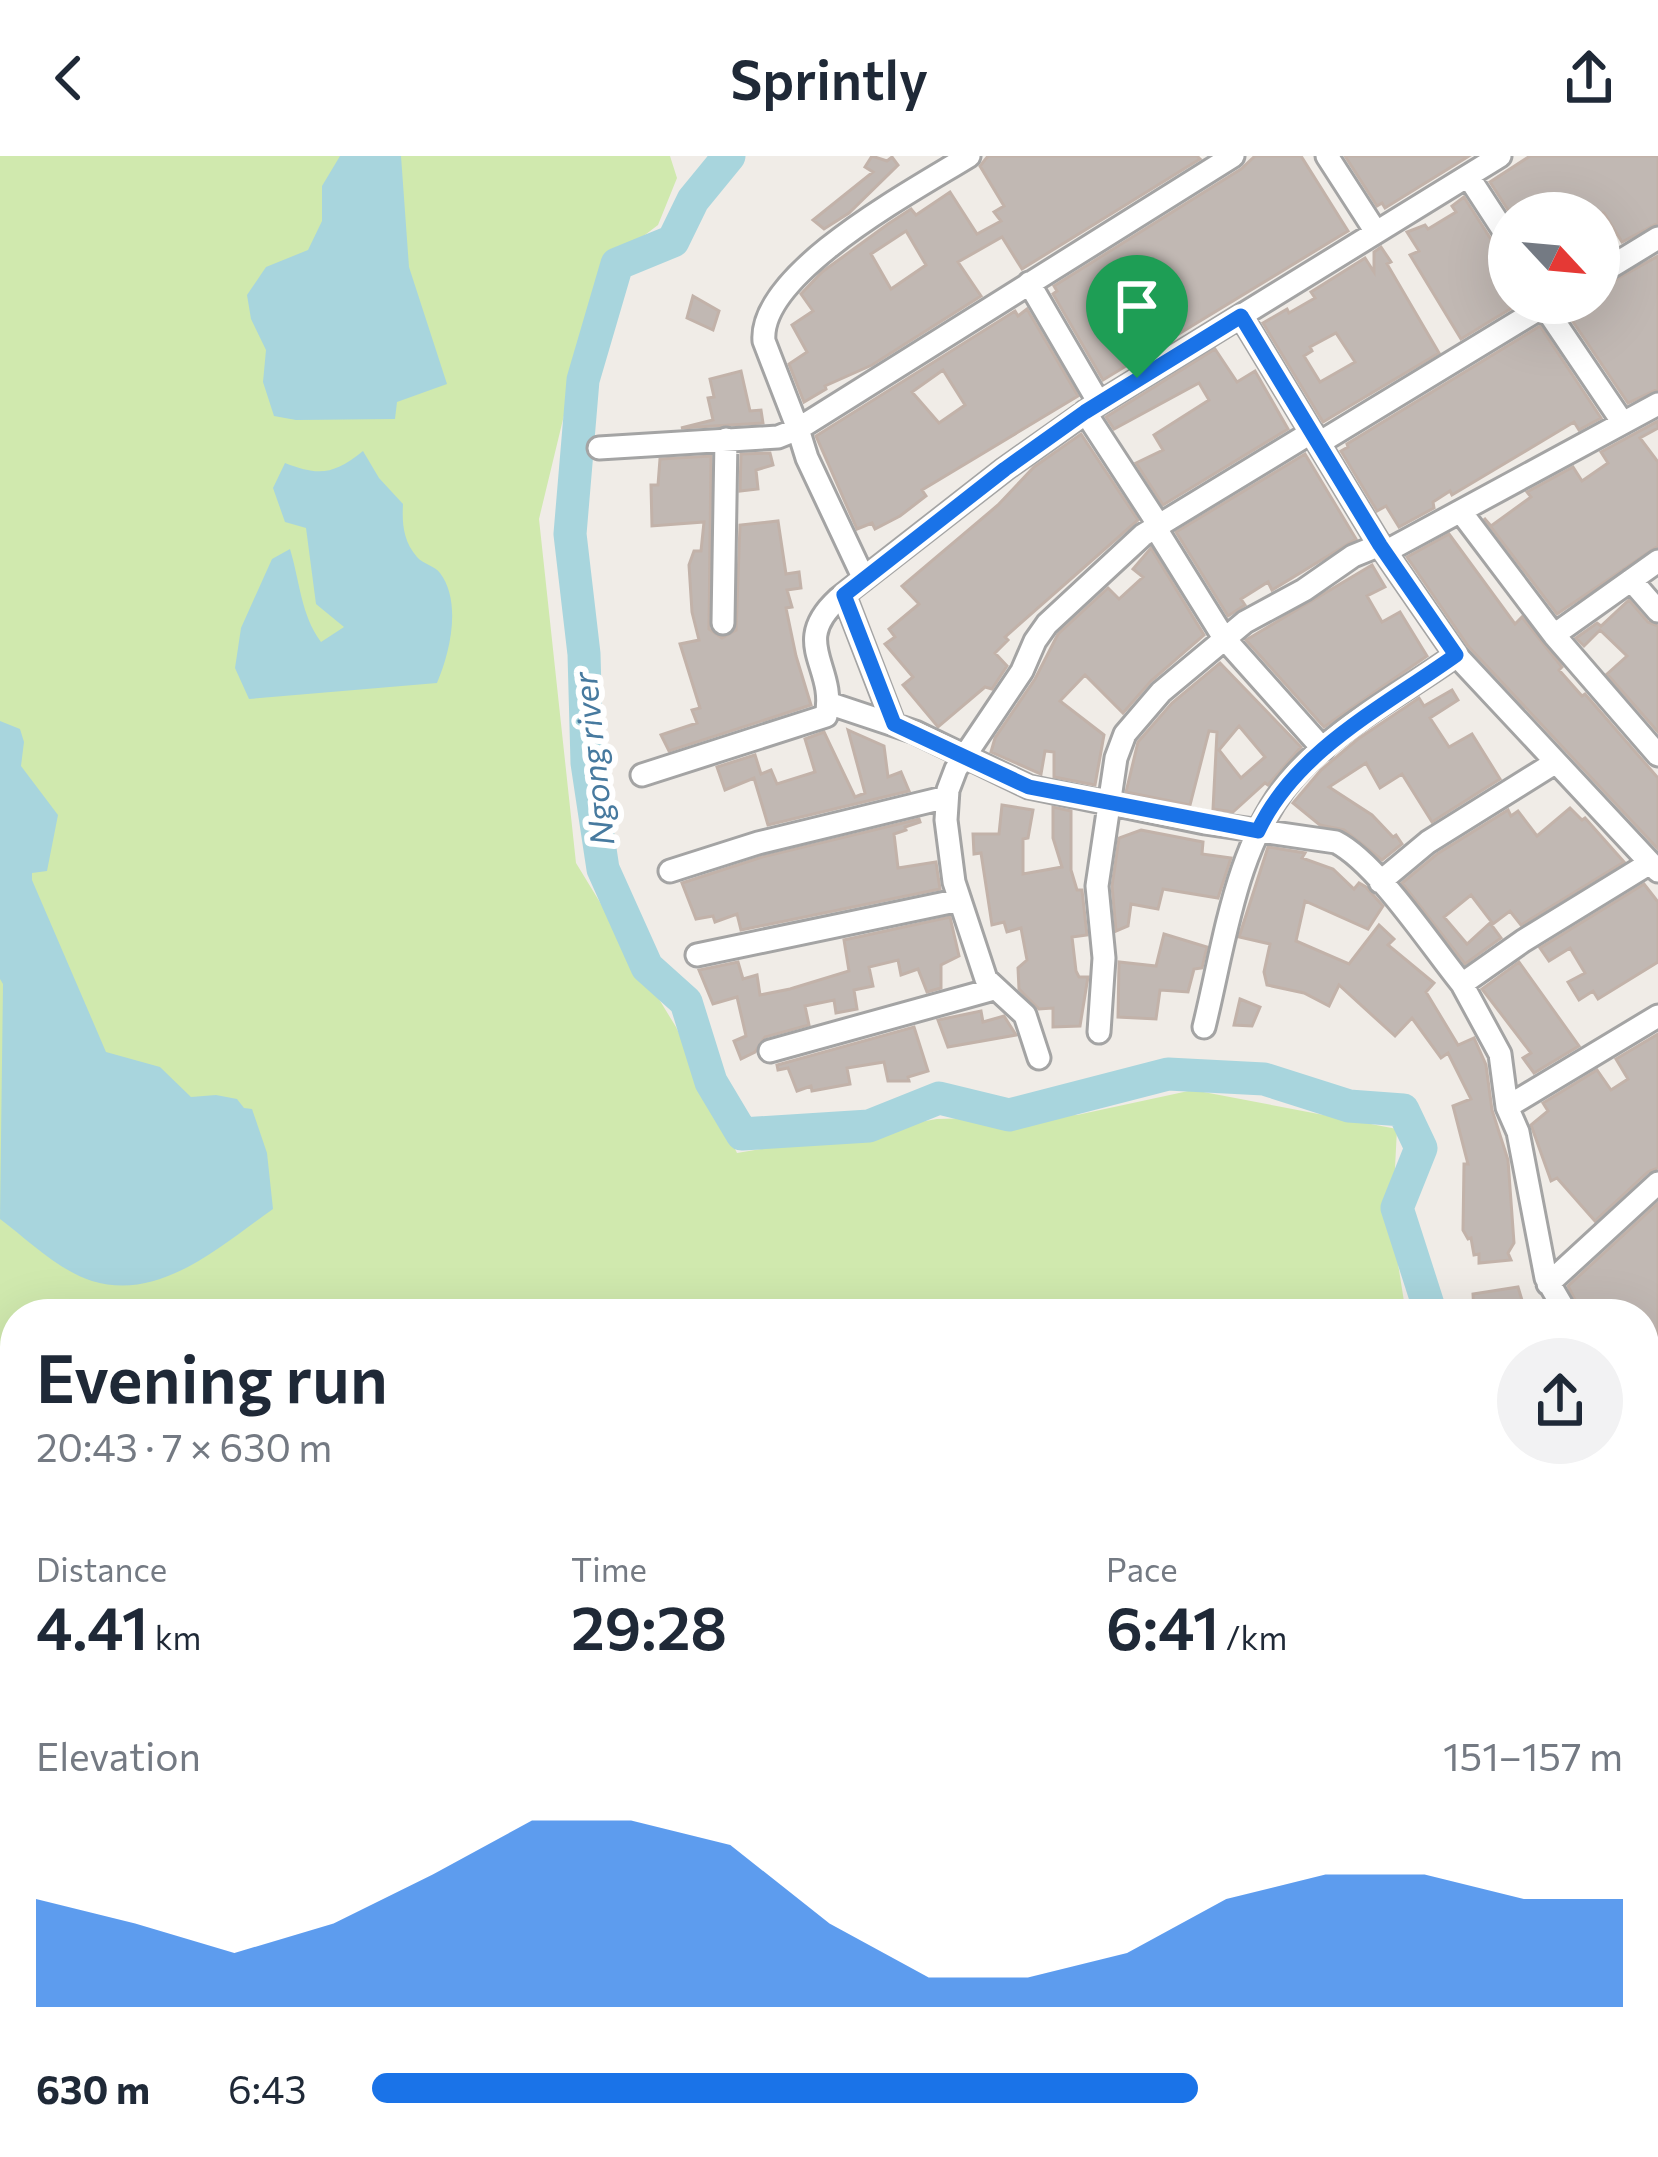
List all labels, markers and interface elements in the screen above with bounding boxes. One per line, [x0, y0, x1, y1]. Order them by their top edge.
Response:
icon: back [36, 45, 102, 111]
text: Sprintly [730, 45, 928, 111]
icon: share [1556, 45, 1622, 111]
north arrow [1488, 192, 1620, 324]
map controls [1488, 192, 1620, 324]
pin [1086, 255, 1188, 378]
icon: arrive [1104, 273, 1170, 339]
water label: Ngong river [562, 668, 621, 848]
text: Evening run [36, 1336, 388, 1417]
button: share [1497, 1338, 1623, 1464]
text: 20:43 · 7 × 630 m [36, 1422, 332, 1470]
text: Distance [36, 1548, 167, 1589]
text: Time [571, 1548, 647, 1589]
text: Pace [1106, 1548, 1178, 1589]
text: 4.41 [36, 1589, 148, 1662]
text: 29:28 [571, 1589, 727, 1662]
text: 6:41 [1106, 1589, 1220, 1662]
text: km [148, 1616, 201, 1657]
text: /km [1220, 1616, 1287, 1657]
text: Elevation [36, 1731, 201, 1779]
text: 151–157 m [1443, 1731, 1623, 1779]
text: 630 m [36, 2064, 150, 2112]
text: 6:43 [228, 2064, 307, 2112]

